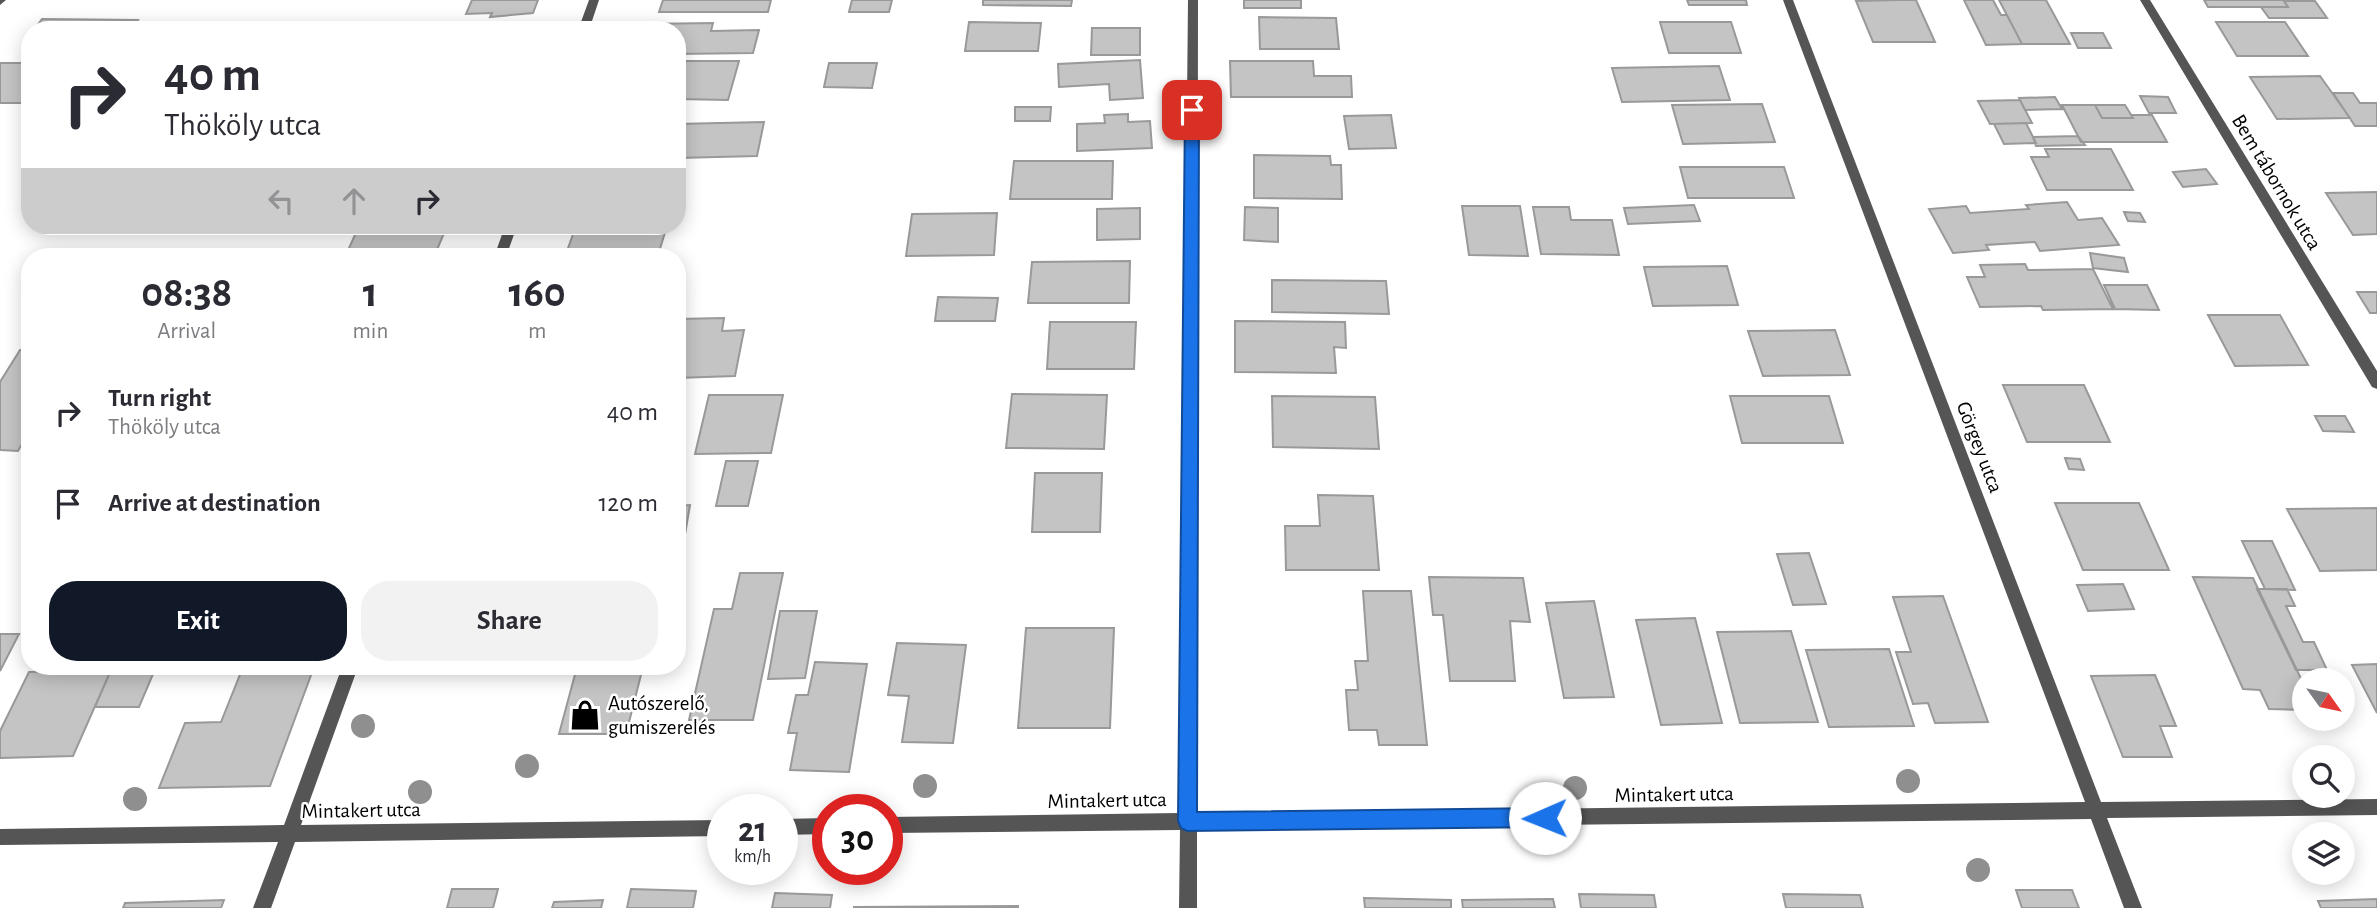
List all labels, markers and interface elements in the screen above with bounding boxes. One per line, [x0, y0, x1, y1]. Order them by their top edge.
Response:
icon: right [49, 49, 140, 140]
text: 40 m [164, 51, 261, 100]
pin [1162, 80, 1222, 140]
icon: arrive [1173, 91, 1211, 129]
text: Thököly utca [164, 109, 321, 141]
street label: Bem tábornok utca [2228, 111, 2325, 254]
icon: left [262, 182, 300, 220]
icon: ahead [335, 182, 373, 220]
icon: right [408, 182, 446, 220]
text: 08:38 [141, 272, 232, 314]
text: 1 [363, 272, 378, 314]
text: 160 [508, 272, 566, 314]
text: Arrival [157, 320, 216, 343]
text: min [352, 320, 388, 343]
text: m [528, 320, 546, 343]
text: Turn right [108, 385, 211, 411]
icon: right [49, 394, 87, 432]
text: 40 m [607, 399, 658, 425]
street label: Görgey utca [1953, 399, 2007, 496]
text: Thököly utca [108, 416, 221, 439]
icon: arrive [49, 485, 87, 523]
text: Arrive at destination [108, 490, 321, 516]
text: 120 m [598, 490, 658, 516]
button: Exit [49, 581, 347, 661]
button: Share [361, 581, 658, 661]
north arrow [2292, 668, 2356, 732]
map controls [2292, 668, 2355, 885]
place label: Autószerelő, gumiszerelés [608, 693, 716, 738]
shop icon: Autószerelő, gumiszerelés [568, 698, 602, 732]
button: search [2292, 745, 2355, 808]
position arrow [1508, 781, 1582, 855]
street label: Mintakert utca [1614, 783, 1734, 806]
street label: Mintakert utca [1047, 789, 1167, 812]
speed limit sign: 30 [812, 794, 903, 885]
street label: Mintakert utca [301, 799, 421, 822]
text: 21 [738, 813, 767, 848]
button: layers [2292, 822, 2355, 885]
text: km/h [734, 848, 771, 866]

